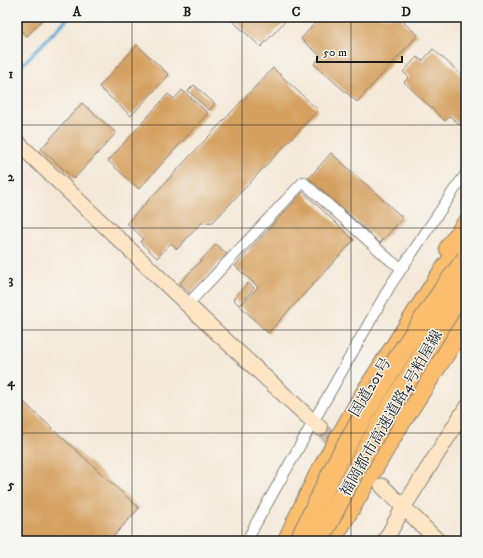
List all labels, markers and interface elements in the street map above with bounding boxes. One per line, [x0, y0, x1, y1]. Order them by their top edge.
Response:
text: A [72, 4, 82, 20]
text: B [183, 4, 191, 20]
text: C [292, 4, 301, 20]
text: D [401, 4, 411, 20]
scale bar [317, 38, 402, 64]
text: 50 m [323, 45, 347, 60]
text: 1 [9, 66, 14, 82]
text: 2 [8, 169, 15, 185]
text: 3 [9, 272, 14, 288]
street label: 福岡都市高速道路4号粕屋線 [336, 327, 447, 500]
street label: 国道201号 [345, 354, 396, 420]
text: 4 [6, 374, 15, 391]
text: 5 [7, 477, 15, 493]

